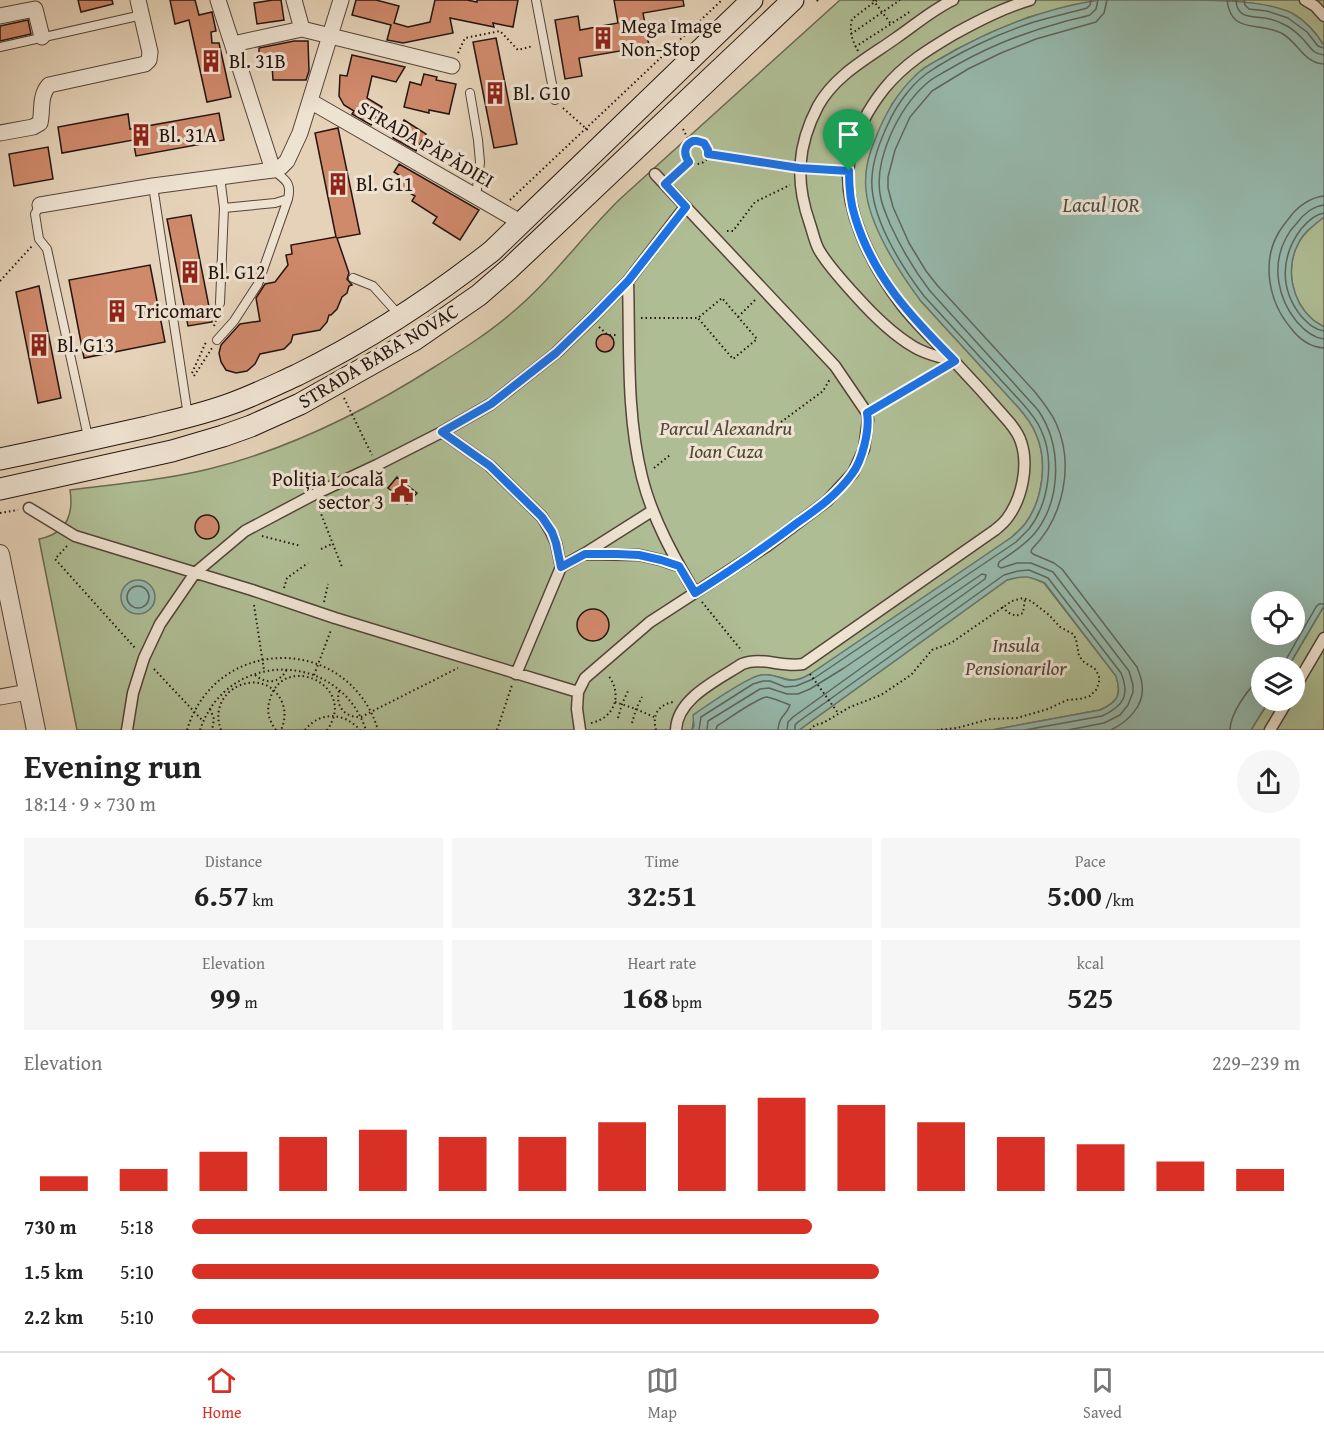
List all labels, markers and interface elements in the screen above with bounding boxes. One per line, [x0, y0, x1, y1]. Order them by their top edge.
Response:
place label: Mega Image Non-Stop [621, 11, 722, 63]
building icon: Mega Image Non-Stop [590, 25, 616, 51]
place label: Bl. 31B [229, 46, 286, 75]
building icon: Bl. 31B [198, 48, 224, 74]
place label: Bl. G10 [513, 78, 570, 107]
building icon: Bl. G10 [482, 80, 508, 106]
street label: STRADA PĂPĂDIEI [353, 93, 500, 194]
pin [823, 109, 874, 171]
icon: arrive [832, 118, 865, 151]
place label: Bl. 31A [159, 120, 217, 149]
building icon: Bl. 31A [128, 122, 154, 148]
place label: Bl. G11 [356, 169, 413, 198]
building icon: Bl. G11 [325, 171, 351, 197]
water label: Lacul IOR [1062, 189, 1140, 220]
place label: Bl. G12 [208, 257, 265, 286]
building icon: Bl. G12 [177, 259, 203, 285]
place label: Tricomarc [135, 296, 222, 325]
street label: STRADA BABA NOVAC [292, 296, 464, 415]
building icon: Tricomarc [104, 298, 130, 324]
place label: Bl. G13 [57, 330, 114, 359]
building icon: Bl. G13 [26, 332, 52, 358]
park label: Parcul Alexandru Ioan Cuza [659, 413, 792, 465]
place label: Poliția Locală sector 3 [272, 464, 385, 516]
public building icon: Poliția Locală sector 3 [389, 478, 415, 504]
map controls [1251, 591, 1305, 711]
button: locate [1251, 591, 1305, 645]
park label: Insula Pensionarilor [964, 630, 1067, 682]
button: layers [1251, 657, 1305, 711]
text: Evening run [24, 742, 201, 790]
button: share [1237, 750, 1300, 813]
text: 18:14 · 9 × 730 m [24, 789, 156, 818]
text: Distance [205, 849, 262, 873]
text: Time [645, 849, 679, 873]
text: Pace [1075, 849, 1106, 873]
text: 6.57 [194, 873, 249, 917]
text: 32:51 [627, 873, 697, 917]
text: 5:00 [1047, 873, 1102, 917]
text: km [249, 888, 274, 912]
text: /km [1102, 888, 1134, 912]
text: Elevation [202, 951, 265, 975]
text: Heart rate [628, 951, 696, 975]
text: kcal [1077, 951, 1104, 975]
text: 99 [210, 975, 241, 1019]
text: 168 [622, 975, 669, 1019]
text: 525 [1067, 975, 1114, 1019]
text: m [241, 990, 258, 1014]
text: bpm [669, 990, 702, 1014]
text: Elevation [24, 1048, 102, 1077]
text: 229–239 m [1212, 1048, 1300, 1077]
text: 730 m [24, 1212, 77, 1241]
text: 5:18 [120, 1212, 154, 1241]
text: 1.5 km [24, 1257, 83, 1286]
text: 5:10 [120, 1257, 154, 1286]
text: 2.2 km [24, 1302, 83, 1331]
text: 5:10 [120, 1302, 154, 1331]
tab: Home [202, 1364, 242, 1424]
tab: Map [646, 1364, 679, 1424]
tab: Saved [1083, 1364, 1122, 1424]

